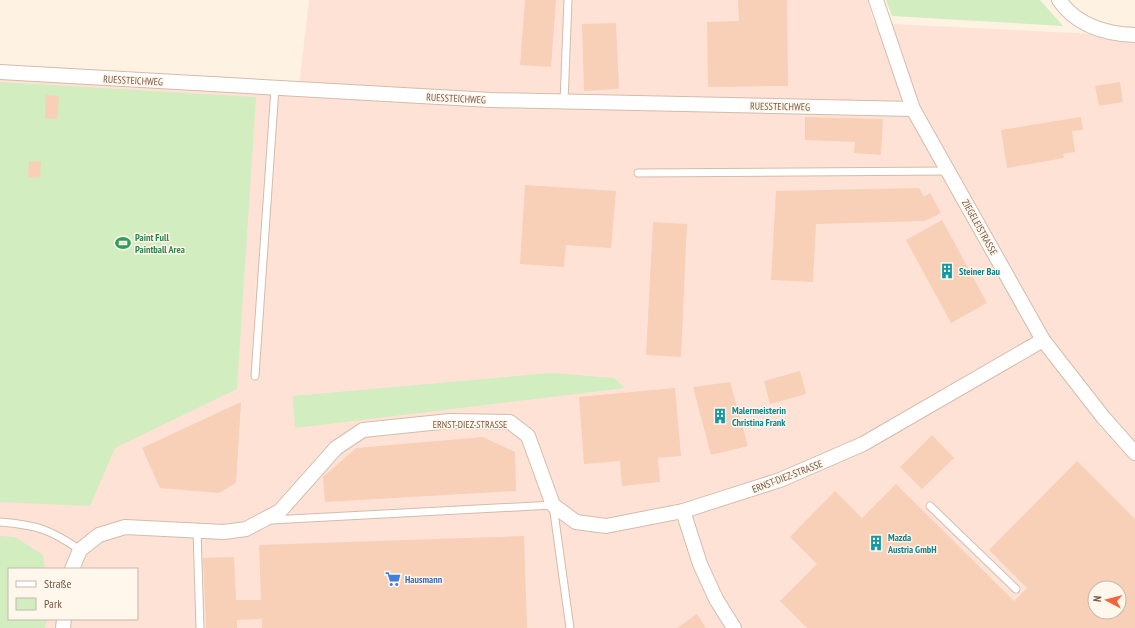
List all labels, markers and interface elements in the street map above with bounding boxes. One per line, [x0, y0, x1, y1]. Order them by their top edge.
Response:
street label: RUESSTEICHWEG [103, 72, 163, 89]
street label: RUESSTEICHWEG [426, 90, 486, 107]
street label: RUESSTEICHWEG [750, 99, 810, 114]
street label: ZIEGELEISTRASSE [959, 197, 1000, 257]
place label: Paint Full Paintball Area [135, 231, 185, 256]
sports icon: Paint Full Paintball Area [114, 234, 132, 252]
building icon: Steiner Bau [938, 262, 956, 280]
place label: Steiner Bau [959, 265, 1001, 278]
place label: Malermeisterin Christina Frank [732, 404, 786, 429]
building icon: Malermeisterin Christina Frank [711, 407, 729, 425]
street label: ERNST-DIEZ-STRASSE [433, 418, 507, 431]
street label: ERNST-DIEZ-STRASSE [750, 457, 824, 496]
place label: Mazda Austria GmbH [887, 531, 937, 556]
building icon: Mazda Austria GmbH [867, 534, 885, 552]
legend [8, 568, 138, 620]
supermarket icon: Hausmann [384, 570, 402, 588]
place label: Hausmann [405, 573, 443, 586]
text: Straße [44, 576, 71, 591]
north arrow [1087, 580, 1127, 620]
text: N [1090, 595, 1104, 603]
text: Park [44, 596, 62, 611]

